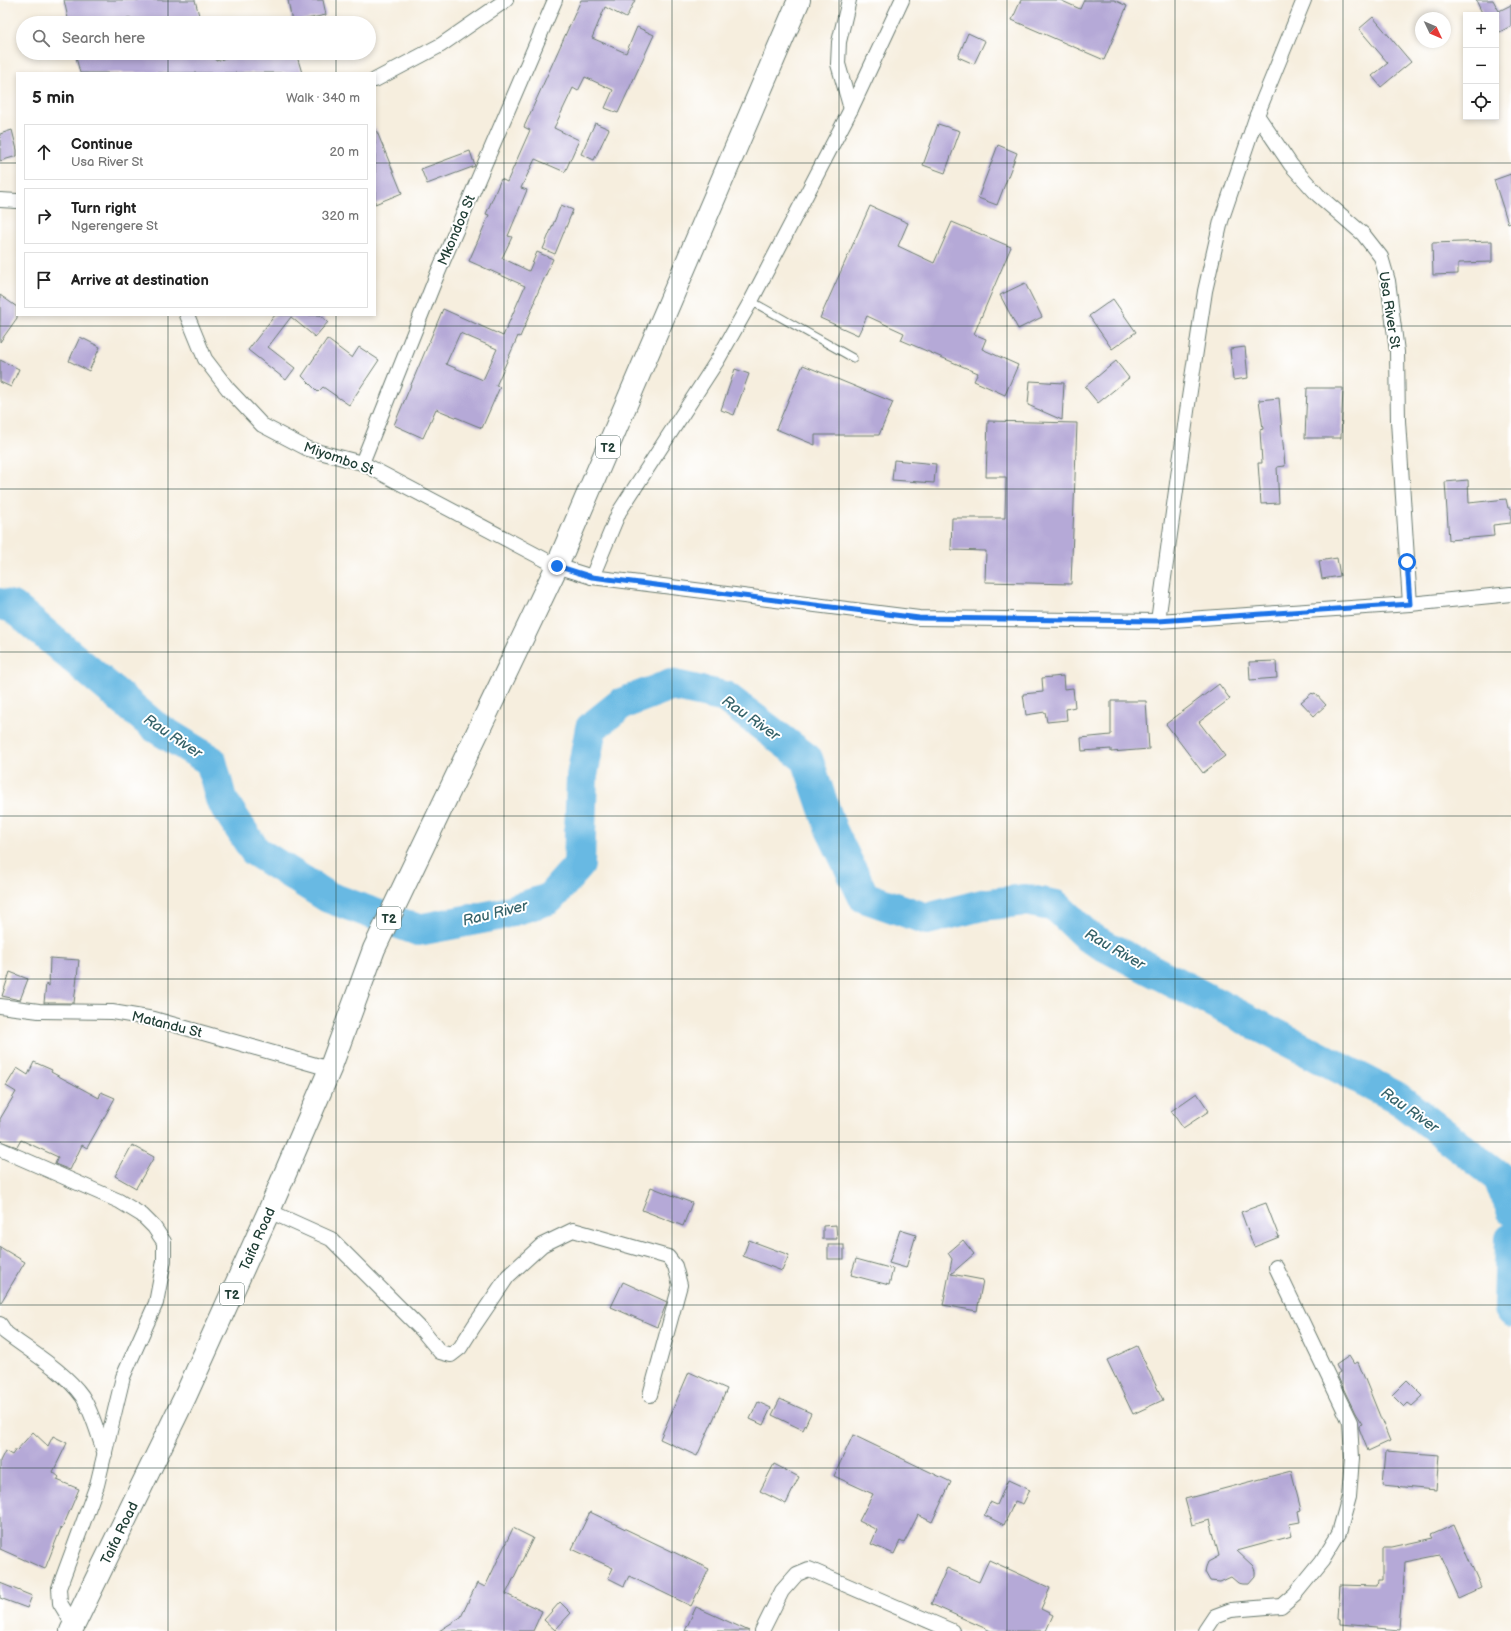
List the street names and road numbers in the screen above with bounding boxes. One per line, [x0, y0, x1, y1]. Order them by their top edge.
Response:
street label: Mkondoa St [434, 192, 479, 268]
street label: Usa River St [1375, 270, 1404, 351]
road number: T2 [596, 436, 620, 458]
street label: Miyombo St [302, 439, 377, 479]
road number: T2 [377, 907, 401, 929]
street label: Matandu St [130, 1008, 204, 1042]
street label: Taifa Road [236, 1205, 279, 1273]
road number: T2 [220, 1283, 244, 1305]
street label: Taifa Road [97, 1499, 142, 1567]

